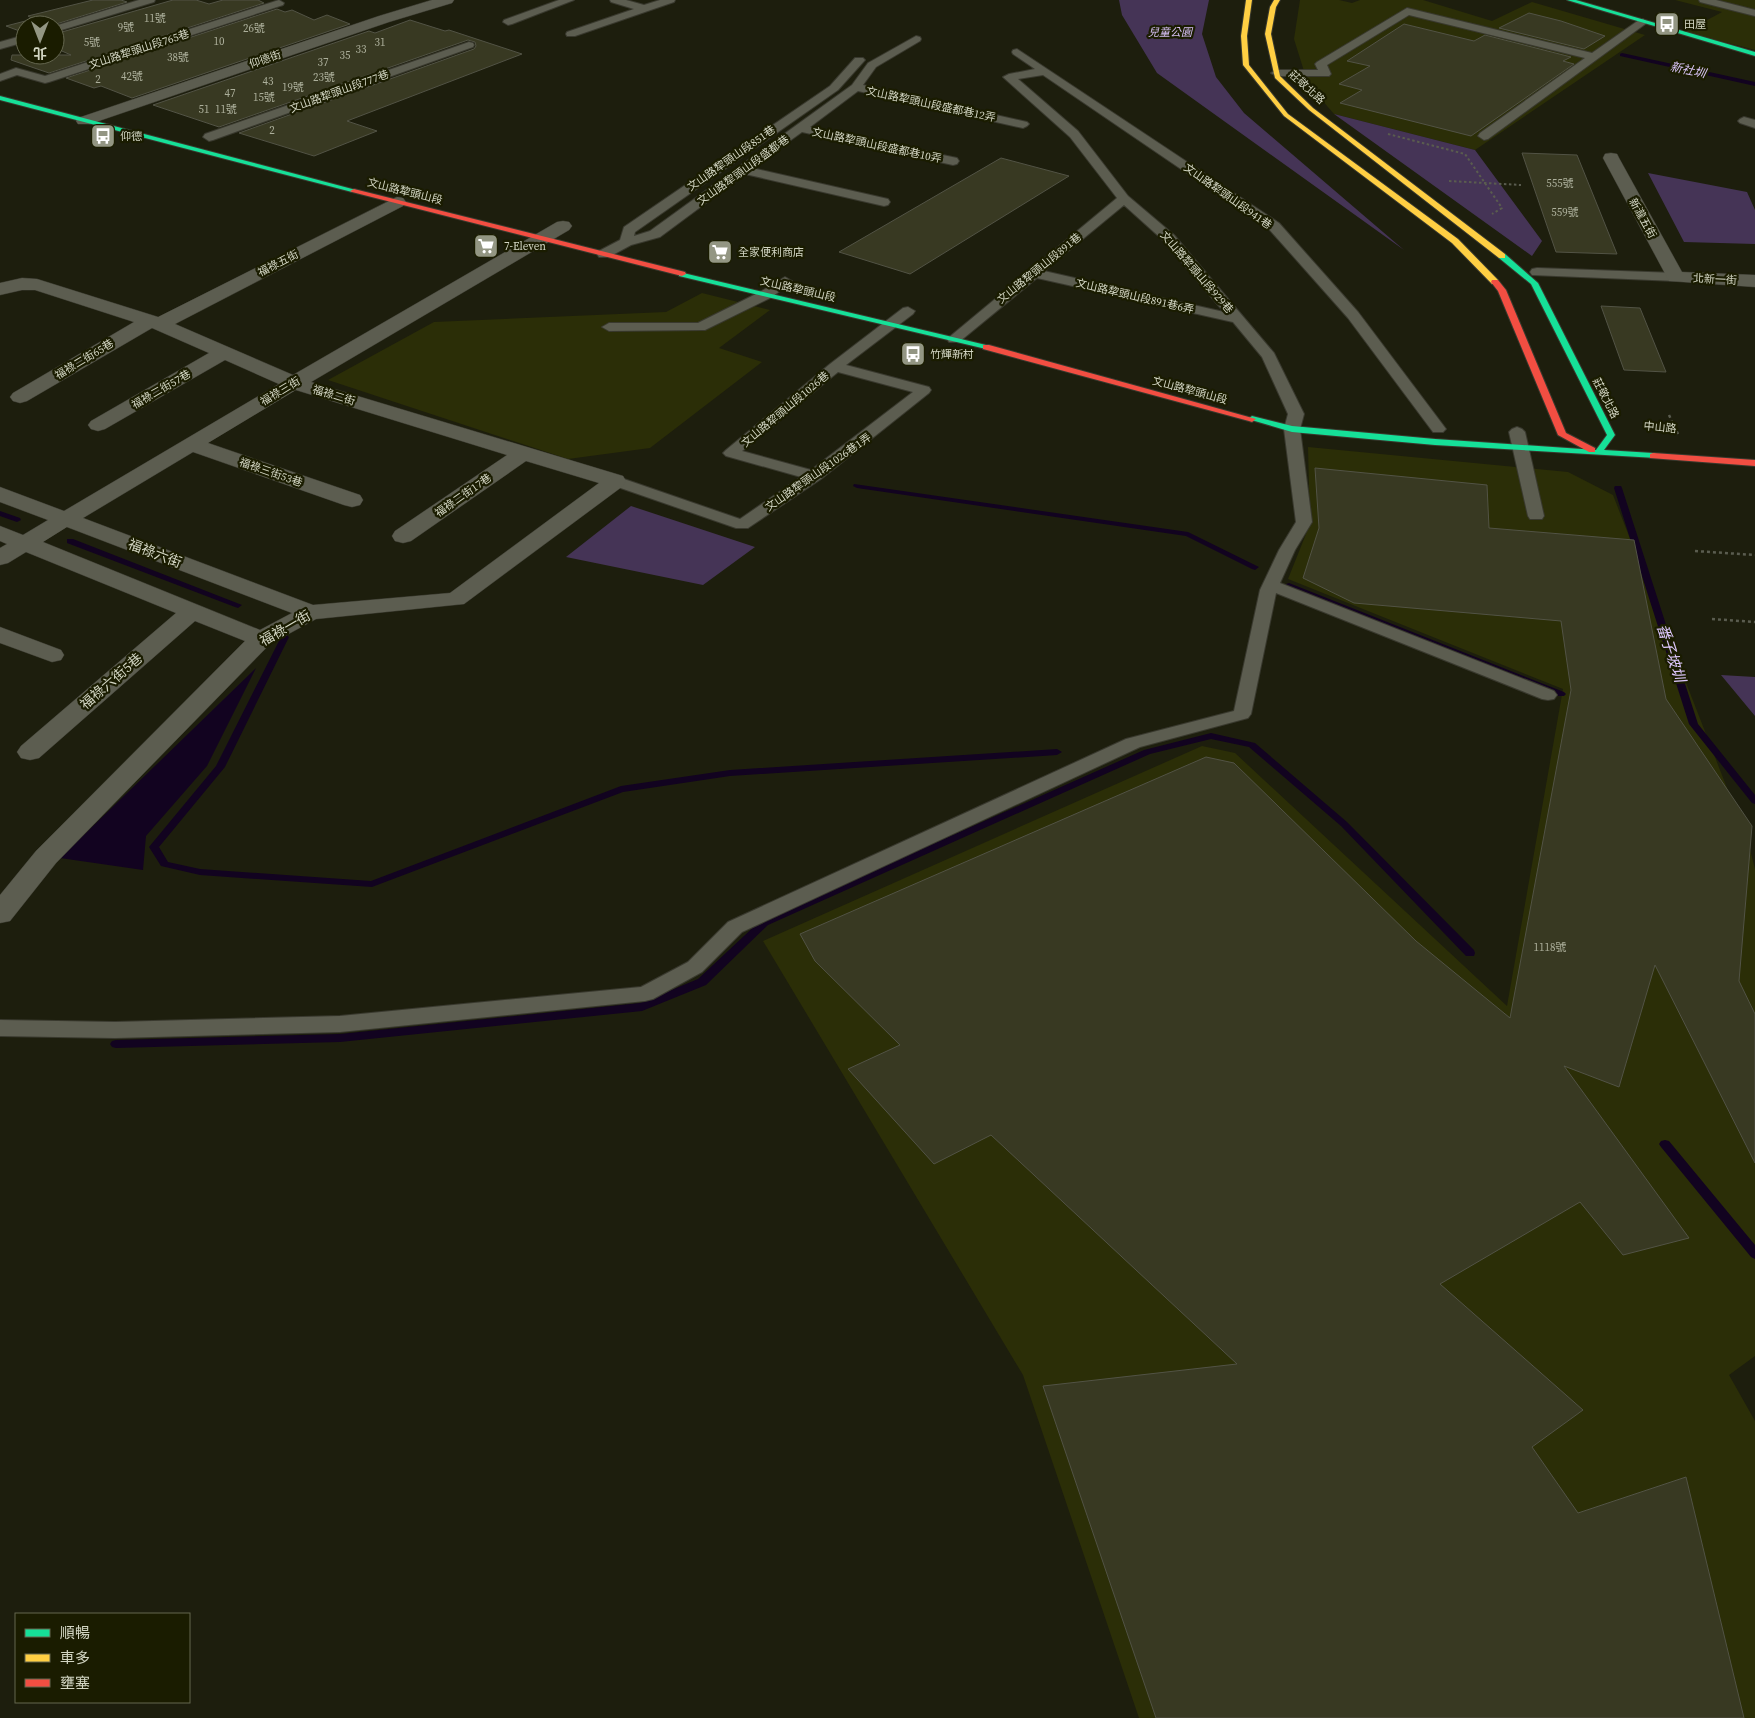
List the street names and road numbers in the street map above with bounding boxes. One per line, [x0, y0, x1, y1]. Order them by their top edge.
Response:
street label: 文山路犂頭山段765巷 [87, 26, 191, 73]
street label: 仰德街 [247, 47, 283, 72]
street label: 文山路犂頭山段777巷 [288, 67, 391, 116]
street label: 莊敬北路 [1285, 67, 1328, 108]
street label: 文山路犂頭山段盛都巷12弄 [865, 83, 997, 126]
street label: 文山路犂頭山段851巷 [684, 122, 778, 195]
street label: 文山路犂頭山段盛都巷10弄 [811, 124, 943, 167]
street label: 文山路犂頭山段盛都巷 [694, 132, 792, 209]
street label: 文山路犂頭山段941巷 [1181, 160, 1275, 233]
street label: 文山路犂頭山段 [366, 175, 444, 208]
street label: 新瀧五街 [1625, 195, 1660, 241]
street label: 文山路犂頭山段929巷 [1157, 228, 1237, 317]
street label: 文山路犂頭山段891巷 [994, 230, 1085, 307]
street label: 福祿五街 [255, 247, 301, 280]
street label: 北新一街 [1693, 271, 1737, 288]
street label: 文山路犂頭山段 [759, 274, 837, 305]
street label: 文山路犂頭山段891巷6弄 [1074, 276, 1196, 317]
street label: 福祿二街65巷 [52, 336, 116, 383]
street label: 福祿二街57巷 [129, 366, 194, 412]
street label: 文山路犂頭山段1026巷 [738, 368, 832, 450]
street label: 文山路犂頭山段 [1151, 373, 1229, 408]
street label: 福祿三街 [258, 374, 303, 409]
street label: 莊敬北路 [1589, 375, 1622, 421]
street label: 福祿二街 [311, 382, 357, 409]
street label: 中山路 [1643, 419, 1677, 436]
street label: 文山路犂頭山段1026巷1弄 [762, 430, 874, 515]
street label: 福祿三街53巷 [237, 455, 304, 490]
street label: 福祿二街17巷 [432, 470, 495, 520]
street label: 福祿六街 [125, 534, 185, 572]
street label: 福祿一街 [256, 605, 314, 651]
street label: 福祿六街5巷 [75, 648, 147, 714]

